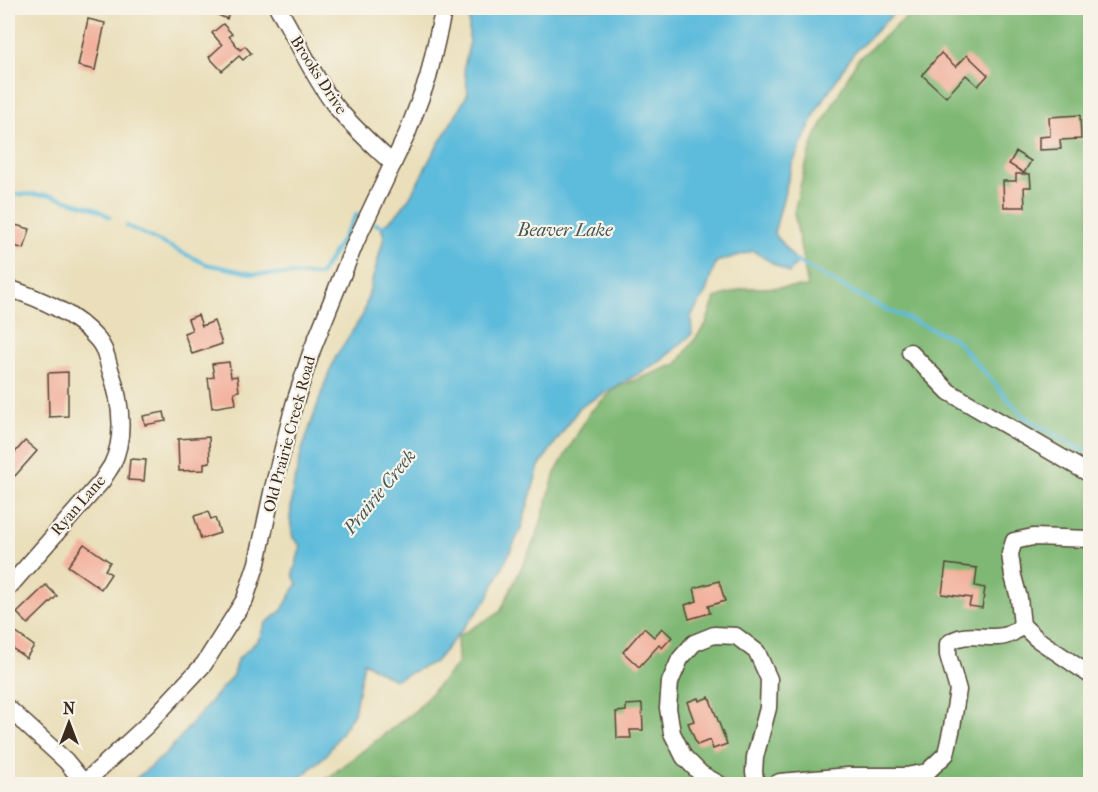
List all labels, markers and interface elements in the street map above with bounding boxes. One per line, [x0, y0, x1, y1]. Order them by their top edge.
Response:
street label: Brooks Drive [287, 32, 351, 118]
water label: Beaver Lake [516, 220, 613, 241]
street label: Old Prairie Creek Road [259, 354, 319, 514]
water label: Prairie Creek [339, 445, 420, 539]
street label: Ryan Lane [47, 471, 109, 539]
north arrow [39, 693, 99, 753]
text: N [63, 699, 76, 718]

